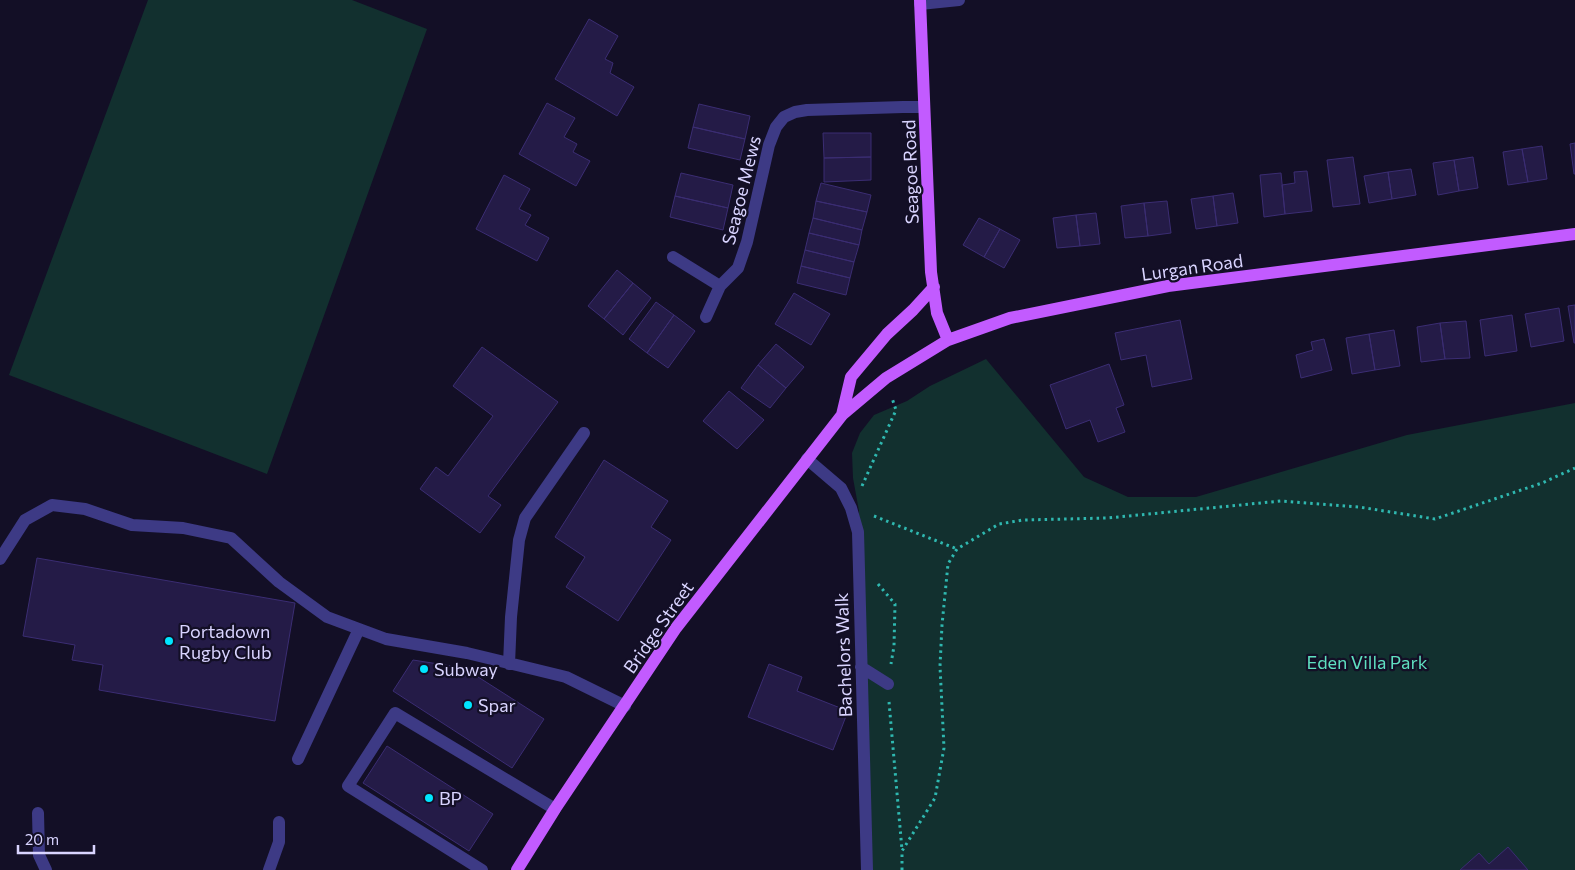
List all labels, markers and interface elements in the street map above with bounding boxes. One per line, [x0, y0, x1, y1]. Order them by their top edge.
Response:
street label: Seagoe Road [897, 119, 923, 225]
street label: Seagoe Mews [717, 133, 765, 247]
street label: Lurgan Road [1140, 249, 1244, 285]
street label: Bridge Street [618, 577, 698, 677]
street label: Bachelors Walk [830, 592, 856, 718]
place label: Portadown Rugby Club [179, 620, 272, 663]
marker: Portadown Rugby Club [163, 635, 175, 647]
park label: Eden Villa Park [1307, 651, 1428, 673]
place label: Subway [434, 658, 498, 680]
marker: Subway [418, 663, 430, 675]
place label: Spar [478, 694, 516, 716]
marker: Spar [462, 699, 474, 711]
place label: BP [439, 787, 462, 809]
marker: BP [423, 792, 435, 804]
scale bar [18, 822, 94, 854]
text: 20 m [25, 830, 59, 848]

